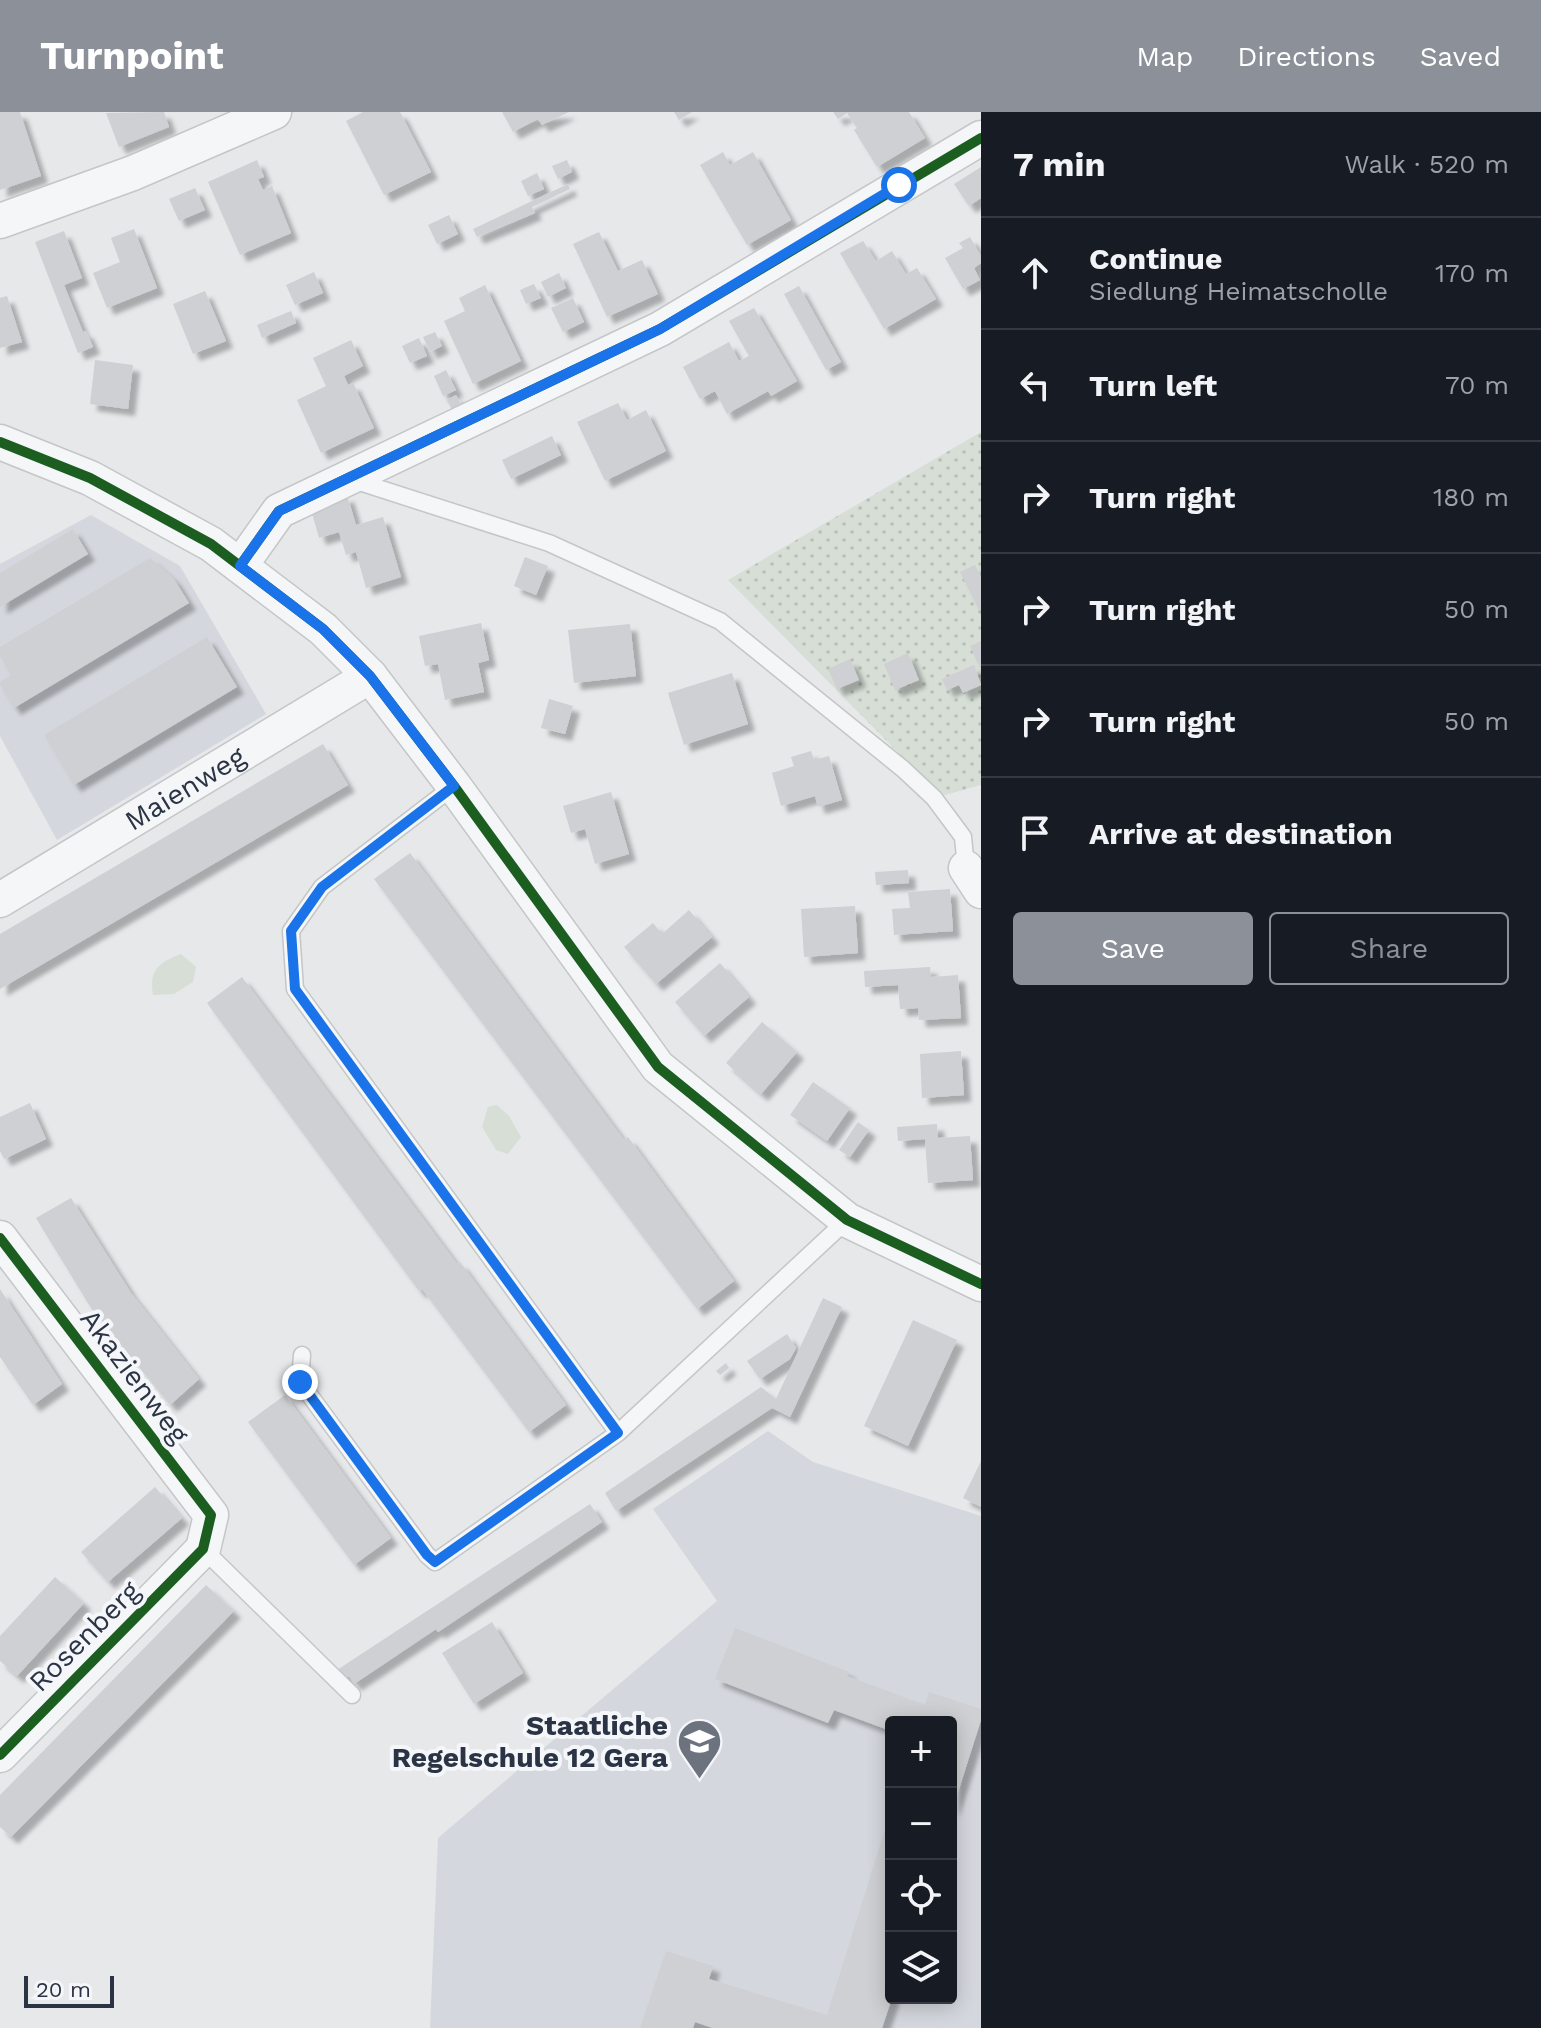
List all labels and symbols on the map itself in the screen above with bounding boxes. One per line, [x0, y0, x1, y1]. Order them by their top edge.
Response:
route start [881, 167, 917, 203]
street label: Maienweg [119, 740, 251, 837]
street label: Akazienweg [73, 1303, 196, 1450]
route end [282, 1364, 318, 1400]
street label: Rosenberg [22, 1574, 146, 1698]
place label: Staatliche Regelschule 12 Gera [392, 1709, 669, 1774]
school or university icon: Staatliche Regelschule 12 Gera [675, 1717, 723, 1780]
scale bar [24, 1972, 114, 2008]

